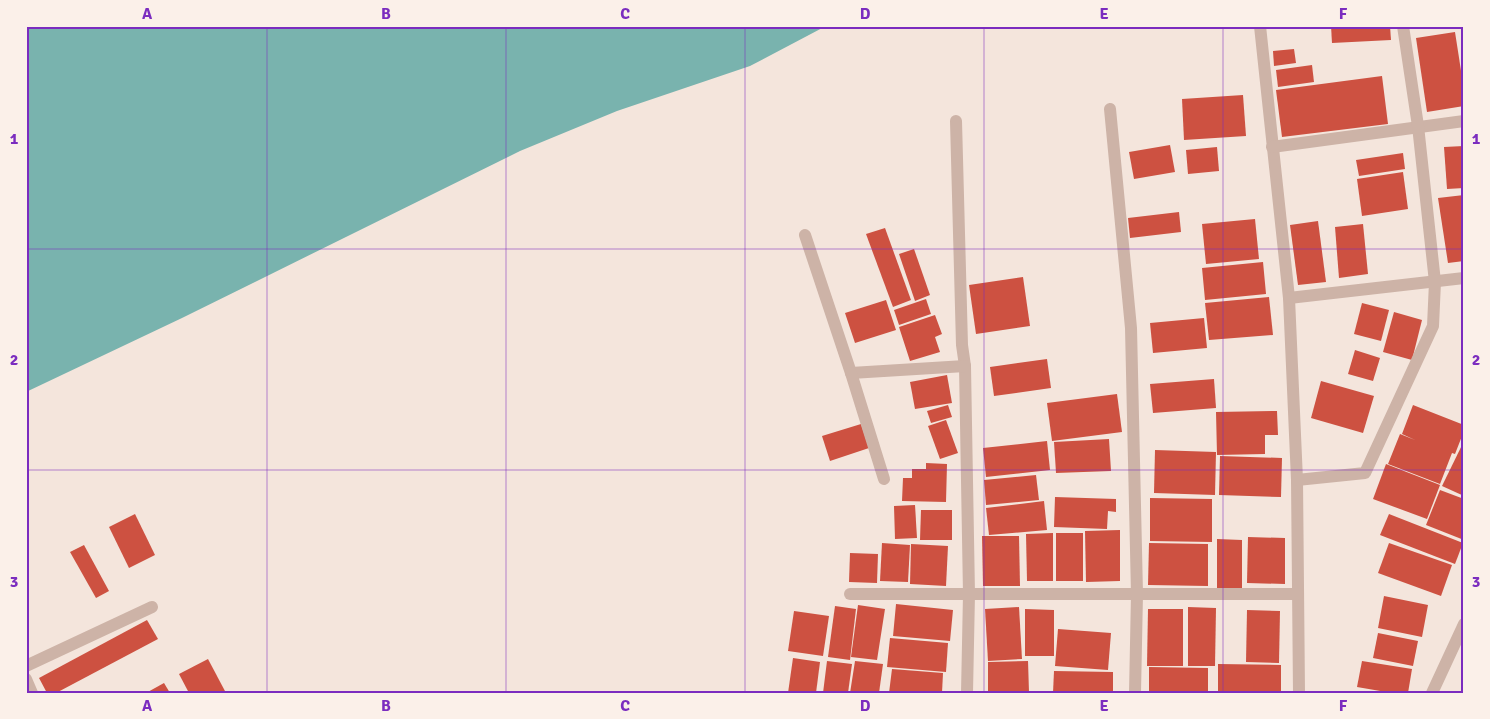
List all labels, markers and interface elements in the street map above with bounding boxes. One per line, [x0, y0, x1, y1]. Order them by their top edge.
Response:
text: A [142, 4, 153, 24]
text: B [381, 4, 391, 24]
text: C [620, 4, 630, 24]
text: D [860, 4, 871, 24]
text: E [1099, 4, 1109, 24]
text: F [1339, 4, 1348, 24]
text: 1 [10, 129, 19, 149]
text: 1 [1472, 129, 1481, 149]
text: 2 [10, 350, 18, 370]
text: 2 [1472, 350, 1480, 370]
text: 3 [10, 572, 18, 592]
text: 3 [1472, 572, 1480, 592]
text: A [142, 696, 153, 716]
text: B [381, 696, 391, 716]
text: C [620, 696, 630, 716]
text: D [860, 696, 871, 716]
text: E [1099, 696, 1109, 716]
text: F [1339, 696, 1348, 716]

